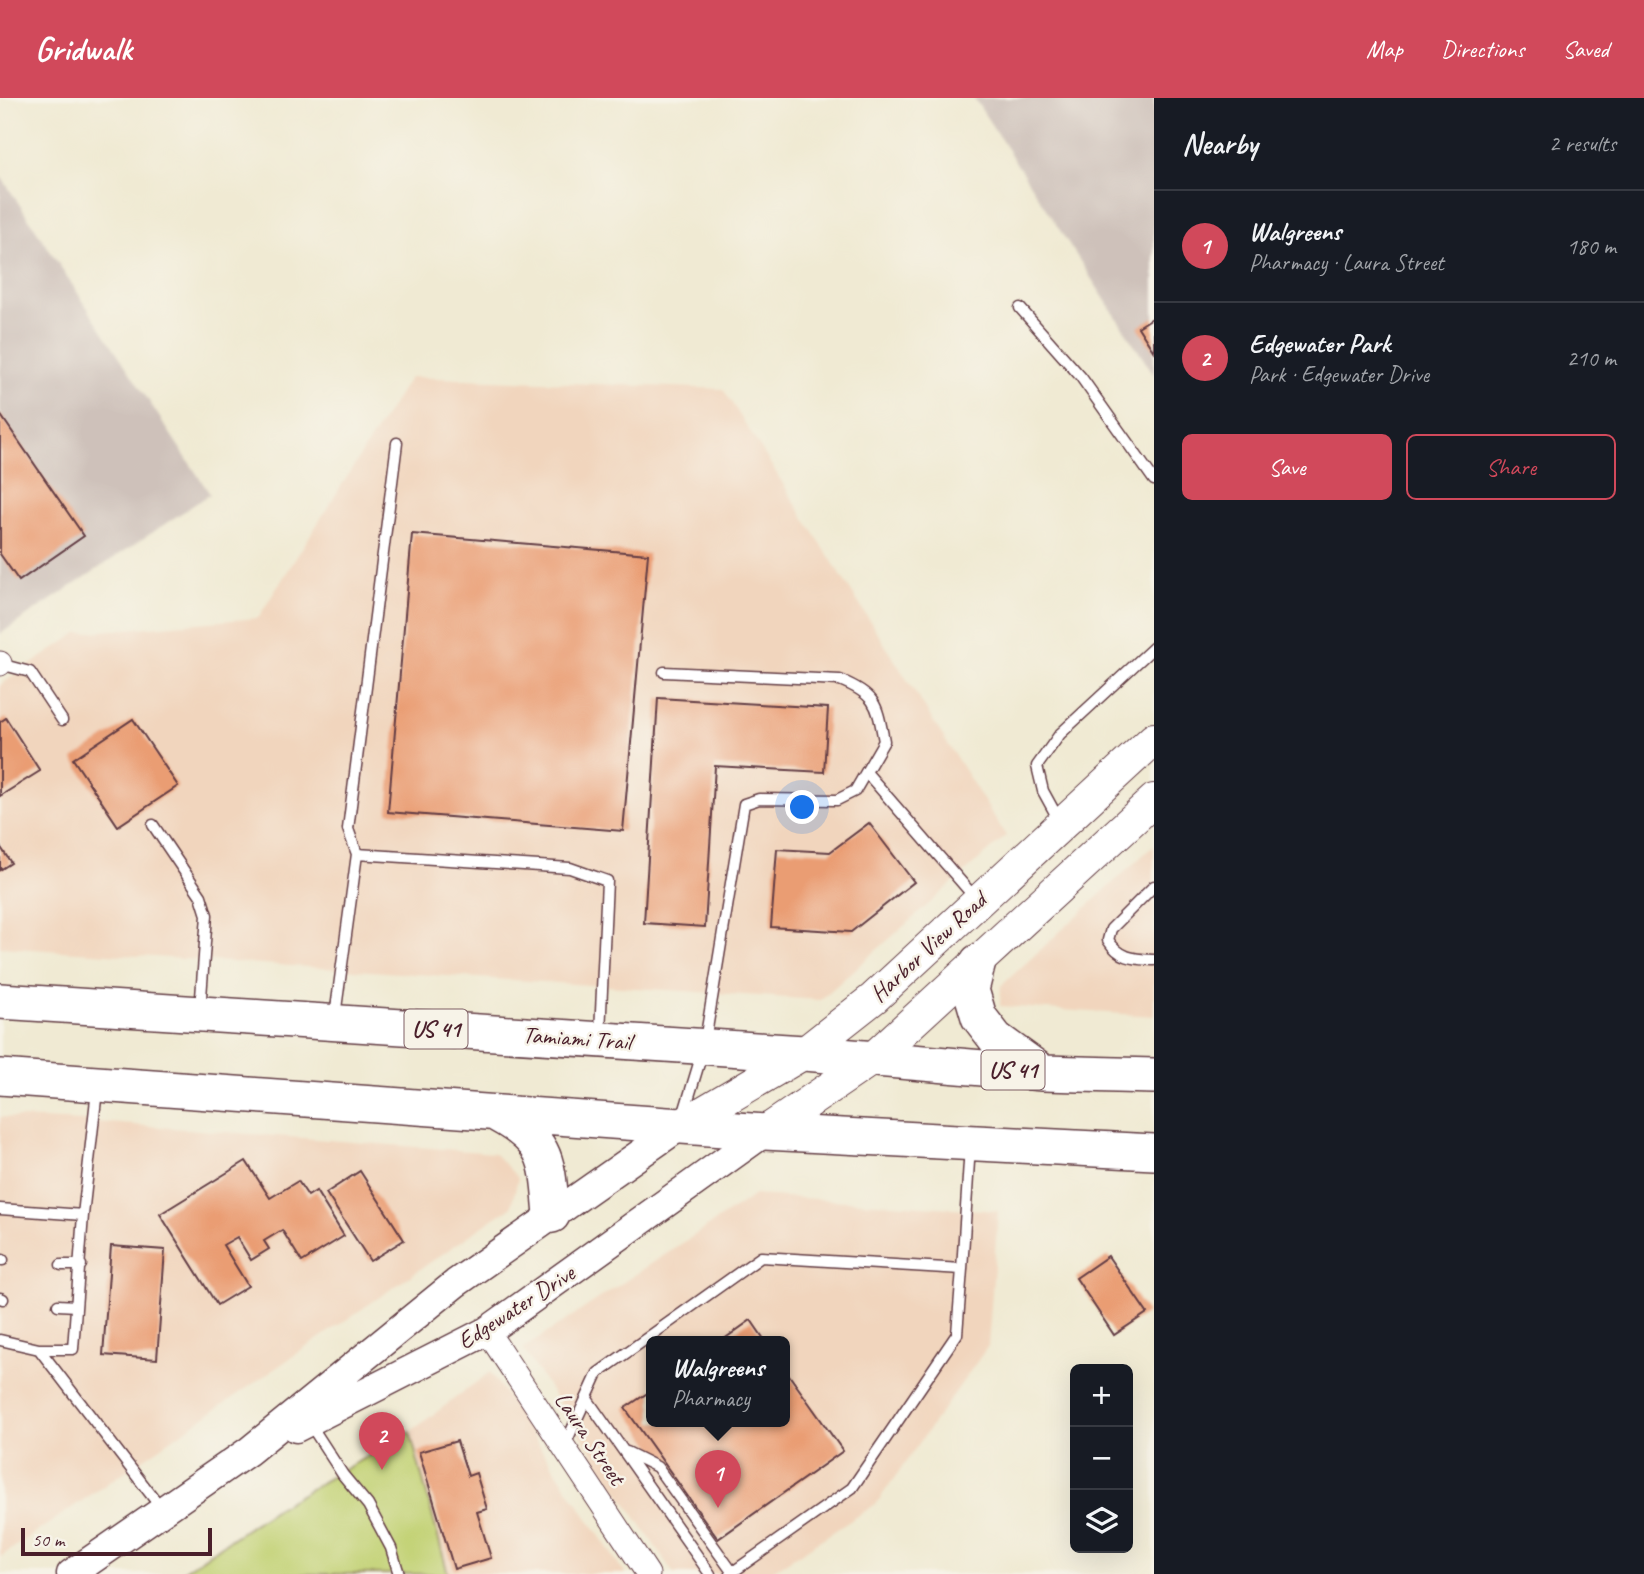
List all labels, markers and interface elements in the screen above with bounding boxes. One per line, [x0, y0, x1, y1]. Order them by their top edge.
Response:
text: Gridwalk [35, 28, 132, 70]
text: Map [1366, 34, 1403, 64]
text: Directions [1441, 34, 1524, 64]
text: Saved [1562, 34, 1609, 64]
text: Nearby [1182, 125, 1258, 163]
text: 2 results [1549, 129, 1616, 158]
text: Walgreens [1249, 215, 1341, 248]
text: 1 [1200, 232, 1210, 261]
text: 180 m [1567, 232, 1616, 261]
text: Pharmacy · Laura Street [1249, 248, 1444, 277]
text: Edgewater Park [1249, 327, 1390, 360]
text: 2 [1200, 344, 1210, 373]
text: 210 m [1567, 344, 1616, 373]
text: Park · Edgewater Drive [1249, 360, 1429, 389]
button: Save [1182, 434, 1392, 500]
button: Share [1406, 434, 1616, 500]
your location [785, 790, 819, 824]
street label: Harbor View Road [864, 883, 995, 1008]
road number: US 41 [404, 1010, 467, 1048]
street label: Tamiami Trail [522, 1019, 636, 1057]
road number: US 41 [982, 1051, 1044, 1090]
street label: Edgewater Drive [452, 1257, 582, 1356]
popup [646, 1336, 790, 1427]
text: Walgreens [672, 1351, 764, 1384]
map controls [1070, 1364, 1133, 1553]
button: + [1070, 1364, 1133, 1427]
text: Pharmacy [672, 1384, 750, 1413]
street label: Laura Street [548, 1386, 633, 1492]
pin: 2 [359, 1412, 405, 1470]
button: − [1070, 1427, 1133, 1490]
pin: 1 [695, 1450, 741, 1508]
button: layers [1070, 1490, 1133, 1553]
scale bar [21, 1525, 212, 1557]
text: 50 m [32, 1528, 64, 1552]

